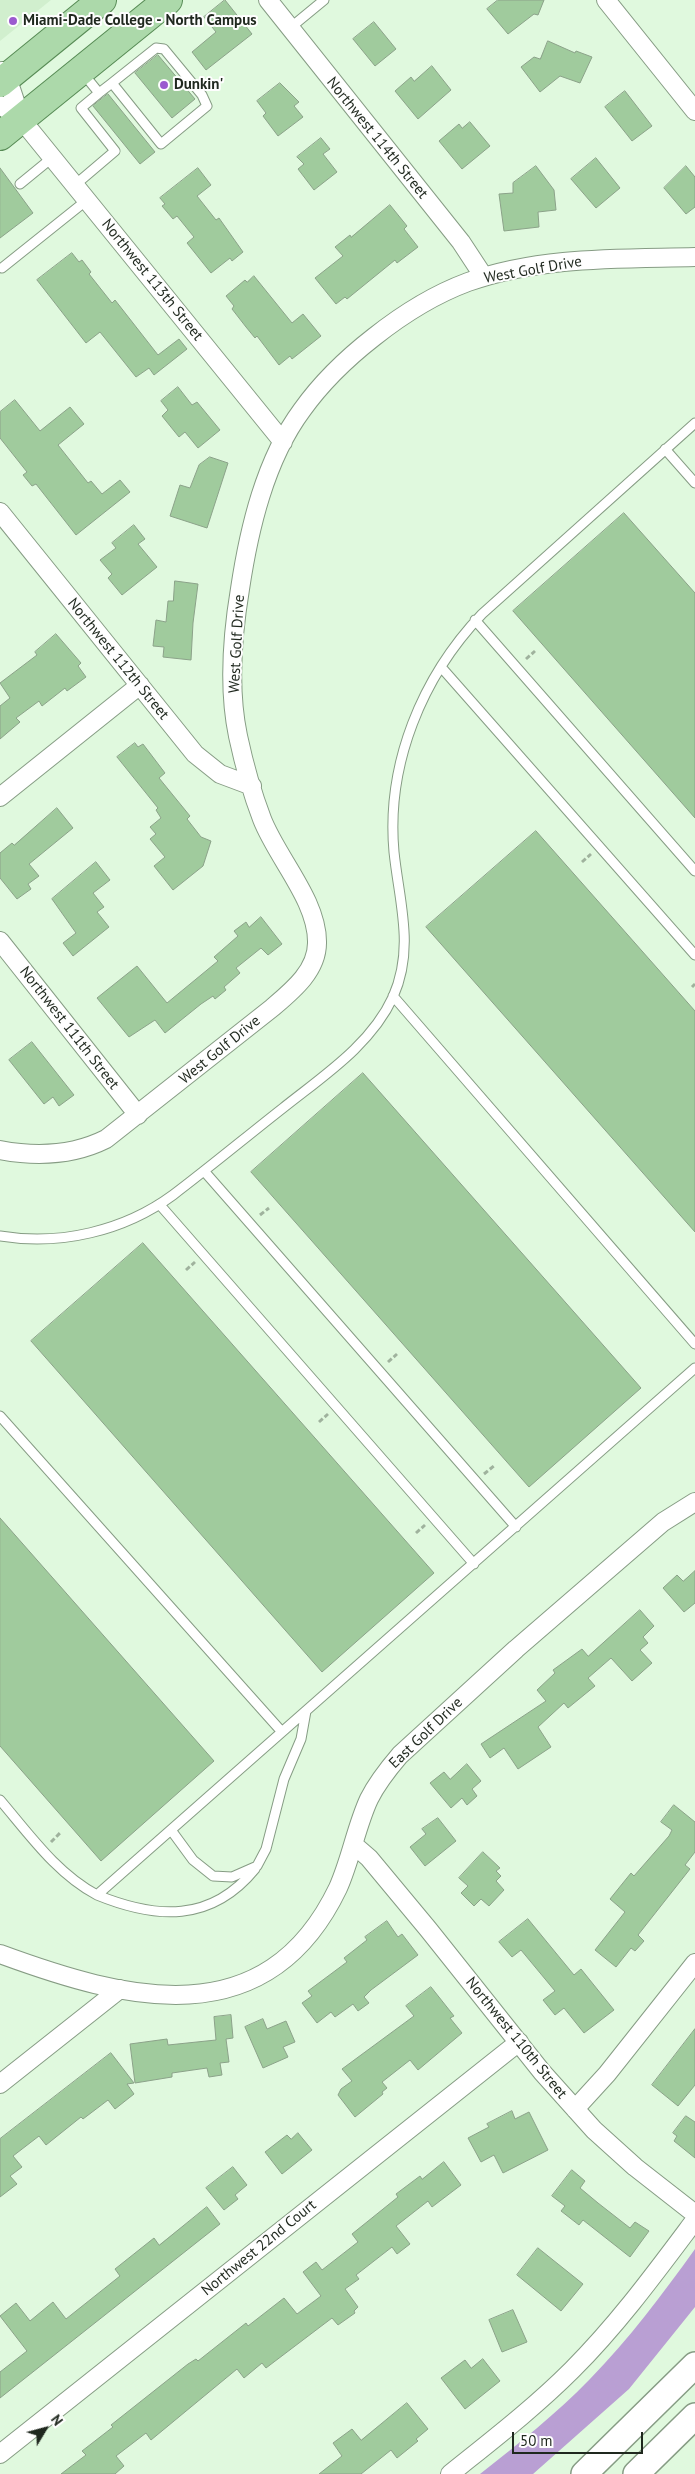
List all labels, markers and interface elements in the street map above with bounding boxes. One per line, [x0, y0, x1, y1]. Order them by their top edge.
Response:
place label: Miami-Dade College - North Campus [23, 12, 257, 30]
marker: Miami-Dade College - North Campus [7, 15, 19, 27]
street label: Northwest 114th Street [322, 74, 432, 202]
place label: Dunkin' [174, 76, 223, 94]
marker: Dunkin' [158, 79, 170, 91]
street label: Northwest 113th Street [97, 216, 207, 344]
street label: West Golf Drive [483, 253, 583, 287]
street label: West Golf Drive [225, 594, 249, 694]
street label: Northwest 112th Street [63, 595, 173, 723]
street label: Northwest 111th Street [15, 963, 123, 1093]
street label: West Golf Drive [176, 1012, 264, 1088]
street label: East Golf Drive [386, 1694, 466, 1772]
street label: Northwest 110th Street [461, 1974, 571, 2102]
street label: Northwest 22nd Court [198, 2196, 320, 2300]
north arrow [20, 2404, 70, 2454]
text: N [47, 2411, 67, 2429]
scale bar [515, 2422, 646, 2454]
text: 50 m [520, 2431, 553, 2450]

